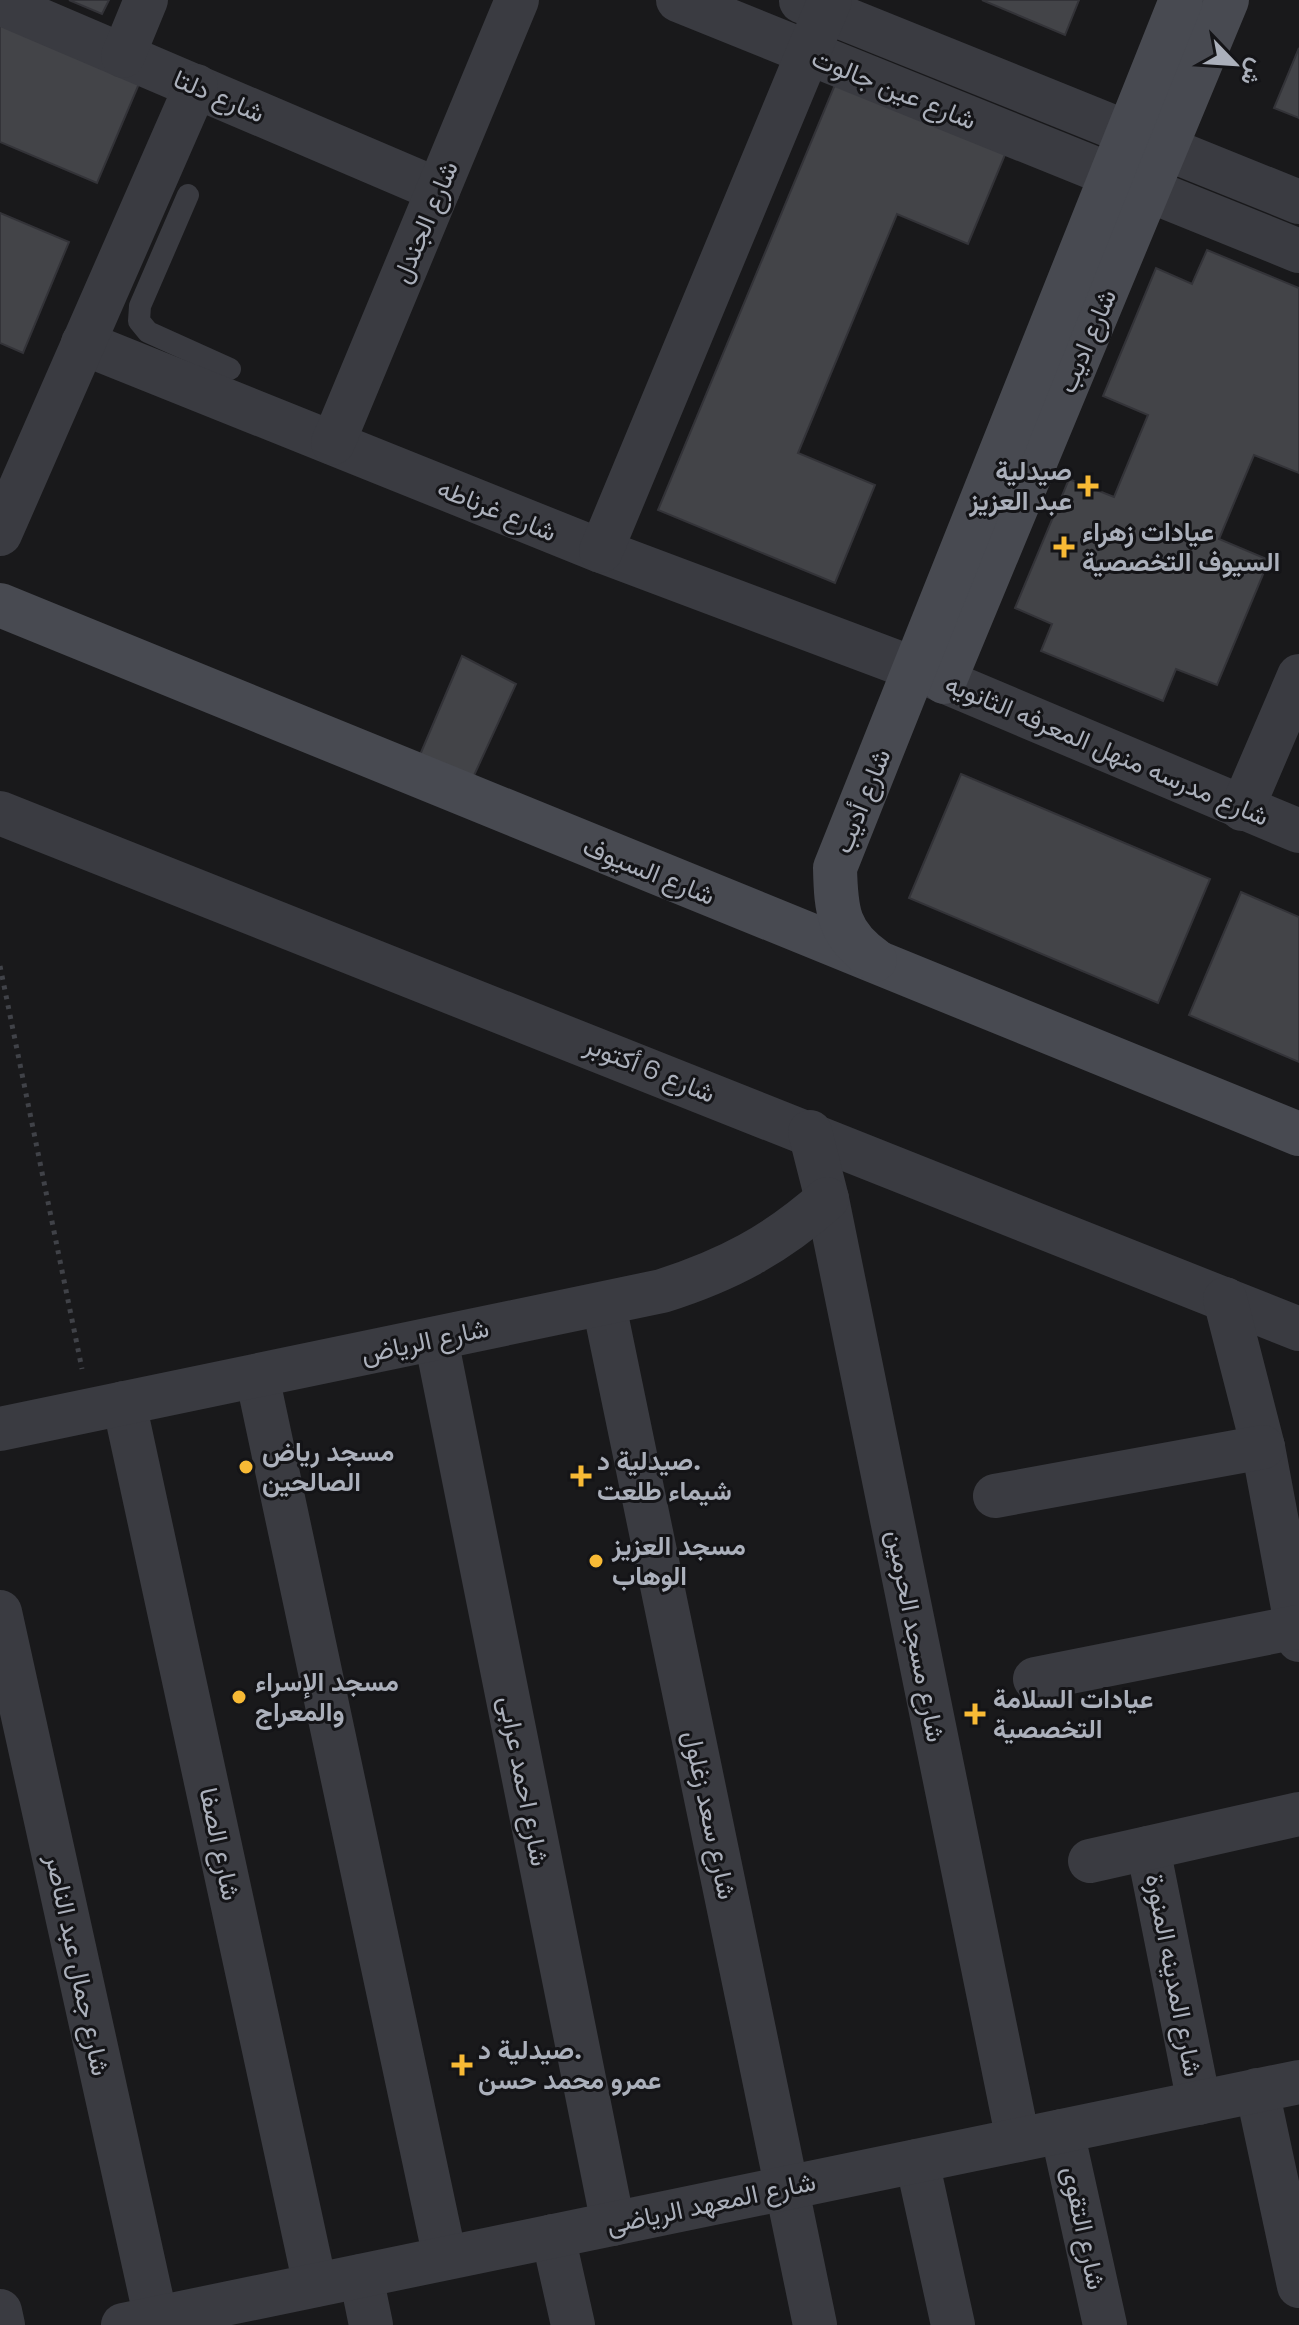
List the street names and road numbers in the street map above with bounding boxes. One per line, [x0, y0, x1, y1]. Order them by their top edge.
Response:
street label: شارع عين جالوت [806, 41, 981, 138]
street label: شارع دلتا [168, 62, 270, 131]
street label: شارع الجندل [384, 156, 467, 289]
street label: شارع اديب [1050, 284, 1125, 399]
street label: شارع غرناطه [432, 471, 562, 550]
street label: شارع مدرسه منهل المعرفه الثانويه [940, 666, 1274, 835]
street label: شارع أديب [826, 744, 899, 859]
street label: شارع السيوف [578, 829, 720, 914]
street label: شارع 6 أكتوبر [578, 1027, 720, 1111]
street label: شارع الرياض [358, 1311, 492, 1372]
street label: شارع مسجد الحرمين [878, 1527, 953, 1745]
street label: شارع احمد عرابى [490, 1693, 557, 1869]
street label: شارع سعد زغلول [675, 1727, 744, 1903]
street label: شارع الصفا [190, 1784, 249, 1904]
street label: شارع جمال عبد الناصر [37, 1850, 118, 2079]
street label: شارع المدينه المنورة [1137, 1871, 1210, 2080]
street label: شارع التقوى [1053, 2163, 1114, 2293]
street label: شارع المعهد الرياضى [603, 2164, 819, 2243]

